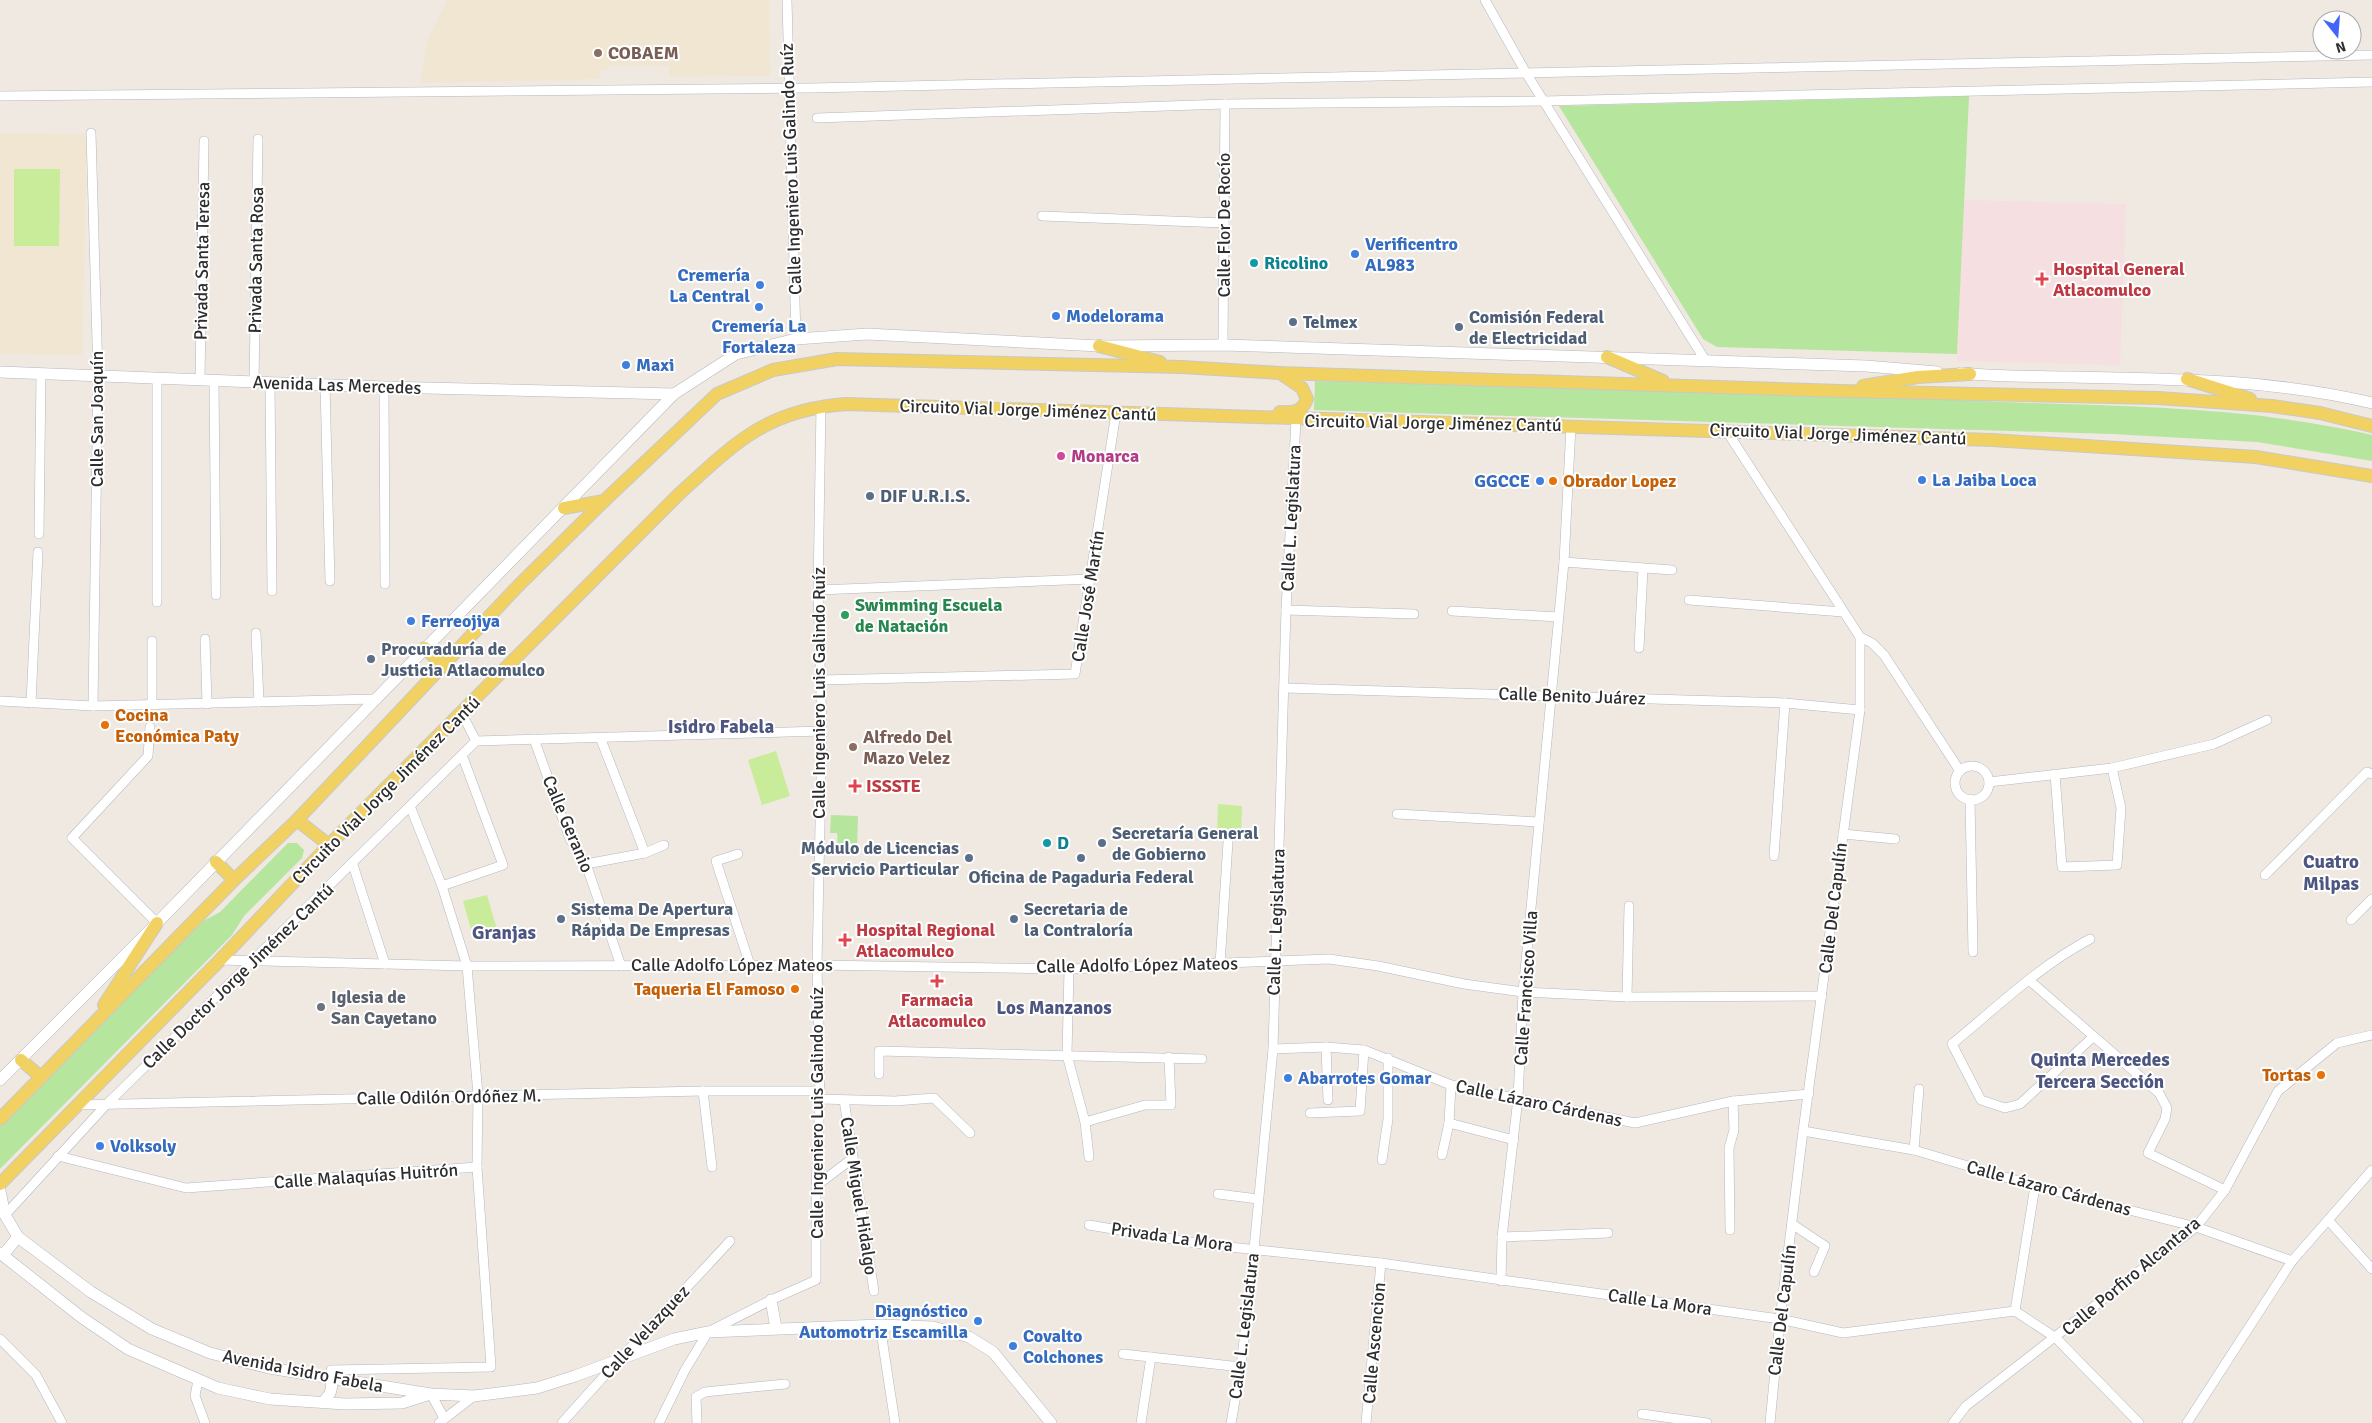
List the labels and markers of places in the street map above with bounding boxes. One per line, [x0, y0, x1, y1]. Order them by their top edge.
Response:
place label: COBAEM [608, 42, 679, 64]
marker: COBAEM [592, 47, 604, 59]
place label: Verificentro AL983 [1365, 233, 1458, 276]
marker: Verificentro AL983 [1349, 248, 1361, 260]
place label: Ricolino [1264, 252, 1328, 274]
marker: Ricolino [1248, 257, 1260, 269]
place label: Hospital General Atlacomulco [2053, 258, 2185, 301]
place label: Cremería La Central [669, 264, 750, 307]
marker: Hospital General Atlacomulco [2035, 272, 2049, 286]
marker: Cremería La Central [754, 279, 766, 291]
marker: Cremería La Fortaleza [753, 301, 765, 313]
place label: Modelorama [1066, 305, 1164, 327]
place label: Comisión Federal de Electricidad [1469, 306, 1605, 349]
marker: Modelorama [1050, 310, 1062, 322]
place label: Telmex [1303, 311, 1358, 333]
place label: Cremería La Fortaleza [711, 315, 807, 358]
marker: Telmex [1287, 316, 1299, 328]
marker: Comisión Federal de Electricidad [1453, 321, 1465, 333]
place label: Maxi [636, 354, 674, 376]
marker: Maxi [620, 359, 632, 371]
place label: Monarca [1071, 445, 1139, 467]
marker: Monarca [1055, 450, 1067, 462]
place label: La Jaiba Loca [1932, 469, 2037, 491]
place label: GGCCE [1474, 470, 1530, 492]
place label: Obrador Lopez [1563, 470, 1676, 492]
marker: La Jaiba Loca [1916, 474, 1928, 486]
marker: GGCCE [1534, 475, 1546, 487]
marker: Obrador Lopez [1547, 475, 1559, 487]
place label: DIF U.R.I.S. [880, 485, 970, 507]
marker: DIF U.R.I.S. [864, 490, 876, 502]
place label: Swimming Escuela de Natación [855, 594, 1003, 637]
marker: Swimming Escuela de Natación [839, 609, 851, 621]
place label: Ferreojiya [421, 610, 500, 632]
marker: Ferreojiya [405, 615, 417, 627]
place label: Procuraduría de Justicia Atlacomulco [381, 638, 545, 681]
marker: Procuraduría de Justicia Atlacomulco [365, 653, 377, 665]
place label: Cocina Económica Paty [115, 704, 239, 747]
marker: Cocina Económica Paty [99, 719, 111, 731]
place label: Alfredo Del Mazo Velez [863, 726, 952, 769]
marker: Alfredo Del Mazo Velez [847, 741, 859, 753]
place label: ISSSTE [866, 775, 921, 797]
marker: ISSSTE [848, 779, 862, 793]
place label: Secretaría General de Gobierno [1112, 822, 1259, 865]
place label: D [1057, 832, 1069, 854]
place label: Módulo de Licencias Servicio Particular [801, 837, 960, 880]
marker: D [1041, 837, 1053, 849]
marker: Secretaría General de Gobierno [1096, 837, 1108, 849]
marker: Módulo de Licencias Servicio Particular [963, 852, 975, 864]
marker: Oficina de Pagaduria Federal [1075, 852, 1087, 864]
place label: Oficina de Pagaduria Federal [968, 866, 1194, 888]
place label: Sistema De Apertura Rápida De Empresas [571, 898, 733, 941]
place label: Secretaria de la Contraloría [1024, 898, 1133, 941]
marker: Sistema De Apertura Rápida De Empresas [555, 913, 567, 925]
marker: Secretaria de la Contraloría [1008, 913, 1020, 925]
place label: Hospital Regional Atlacomulco [856, 919, 995, 962]
marker: Hospital Regional Atlacomulco [838, 933, 852, 947]
marker: Farmacia Atlacomulco [931, 975, 943, 987]
place label: Taqueria El Famoso [634, 978, 785, 1000]
marker: Taqueria El Famoso [789, 983, 801, 995]
place label: Iglesia de San Cayetano [331, 986, 437, 1029]
place label: Farmacia Atlacomulco [888, 989, 986, 1032]
marker: Iglesia de San Cayetano [315, 1001, 327, 1013]
place label: Tortas [2262, 1064, 2311, 1086]
place label: Abarrotes Gomar [1298, 1067, 1432, 1089]
marker: Tortas [2315, 1069, 2327, 1081]
marker: Abarrotes Gomar [1282, 1072, 1294, 1084]
place label: Volksoly [110, 1135, 176, 1157]
marker: Volksoly [94, 1140, 106, 1152]
place label: Diagnóstico Automotriz Escamilla [799, 1300, 968, 1343]
marker: Diagnóstico Automotriz Escamilla [972, 1315, 984, 1327]
place label: Covalto Colchones [1023, 1325, 1103, 1368]
marker: Covalto Colchones [1007, 1340, 1019, 1352]

